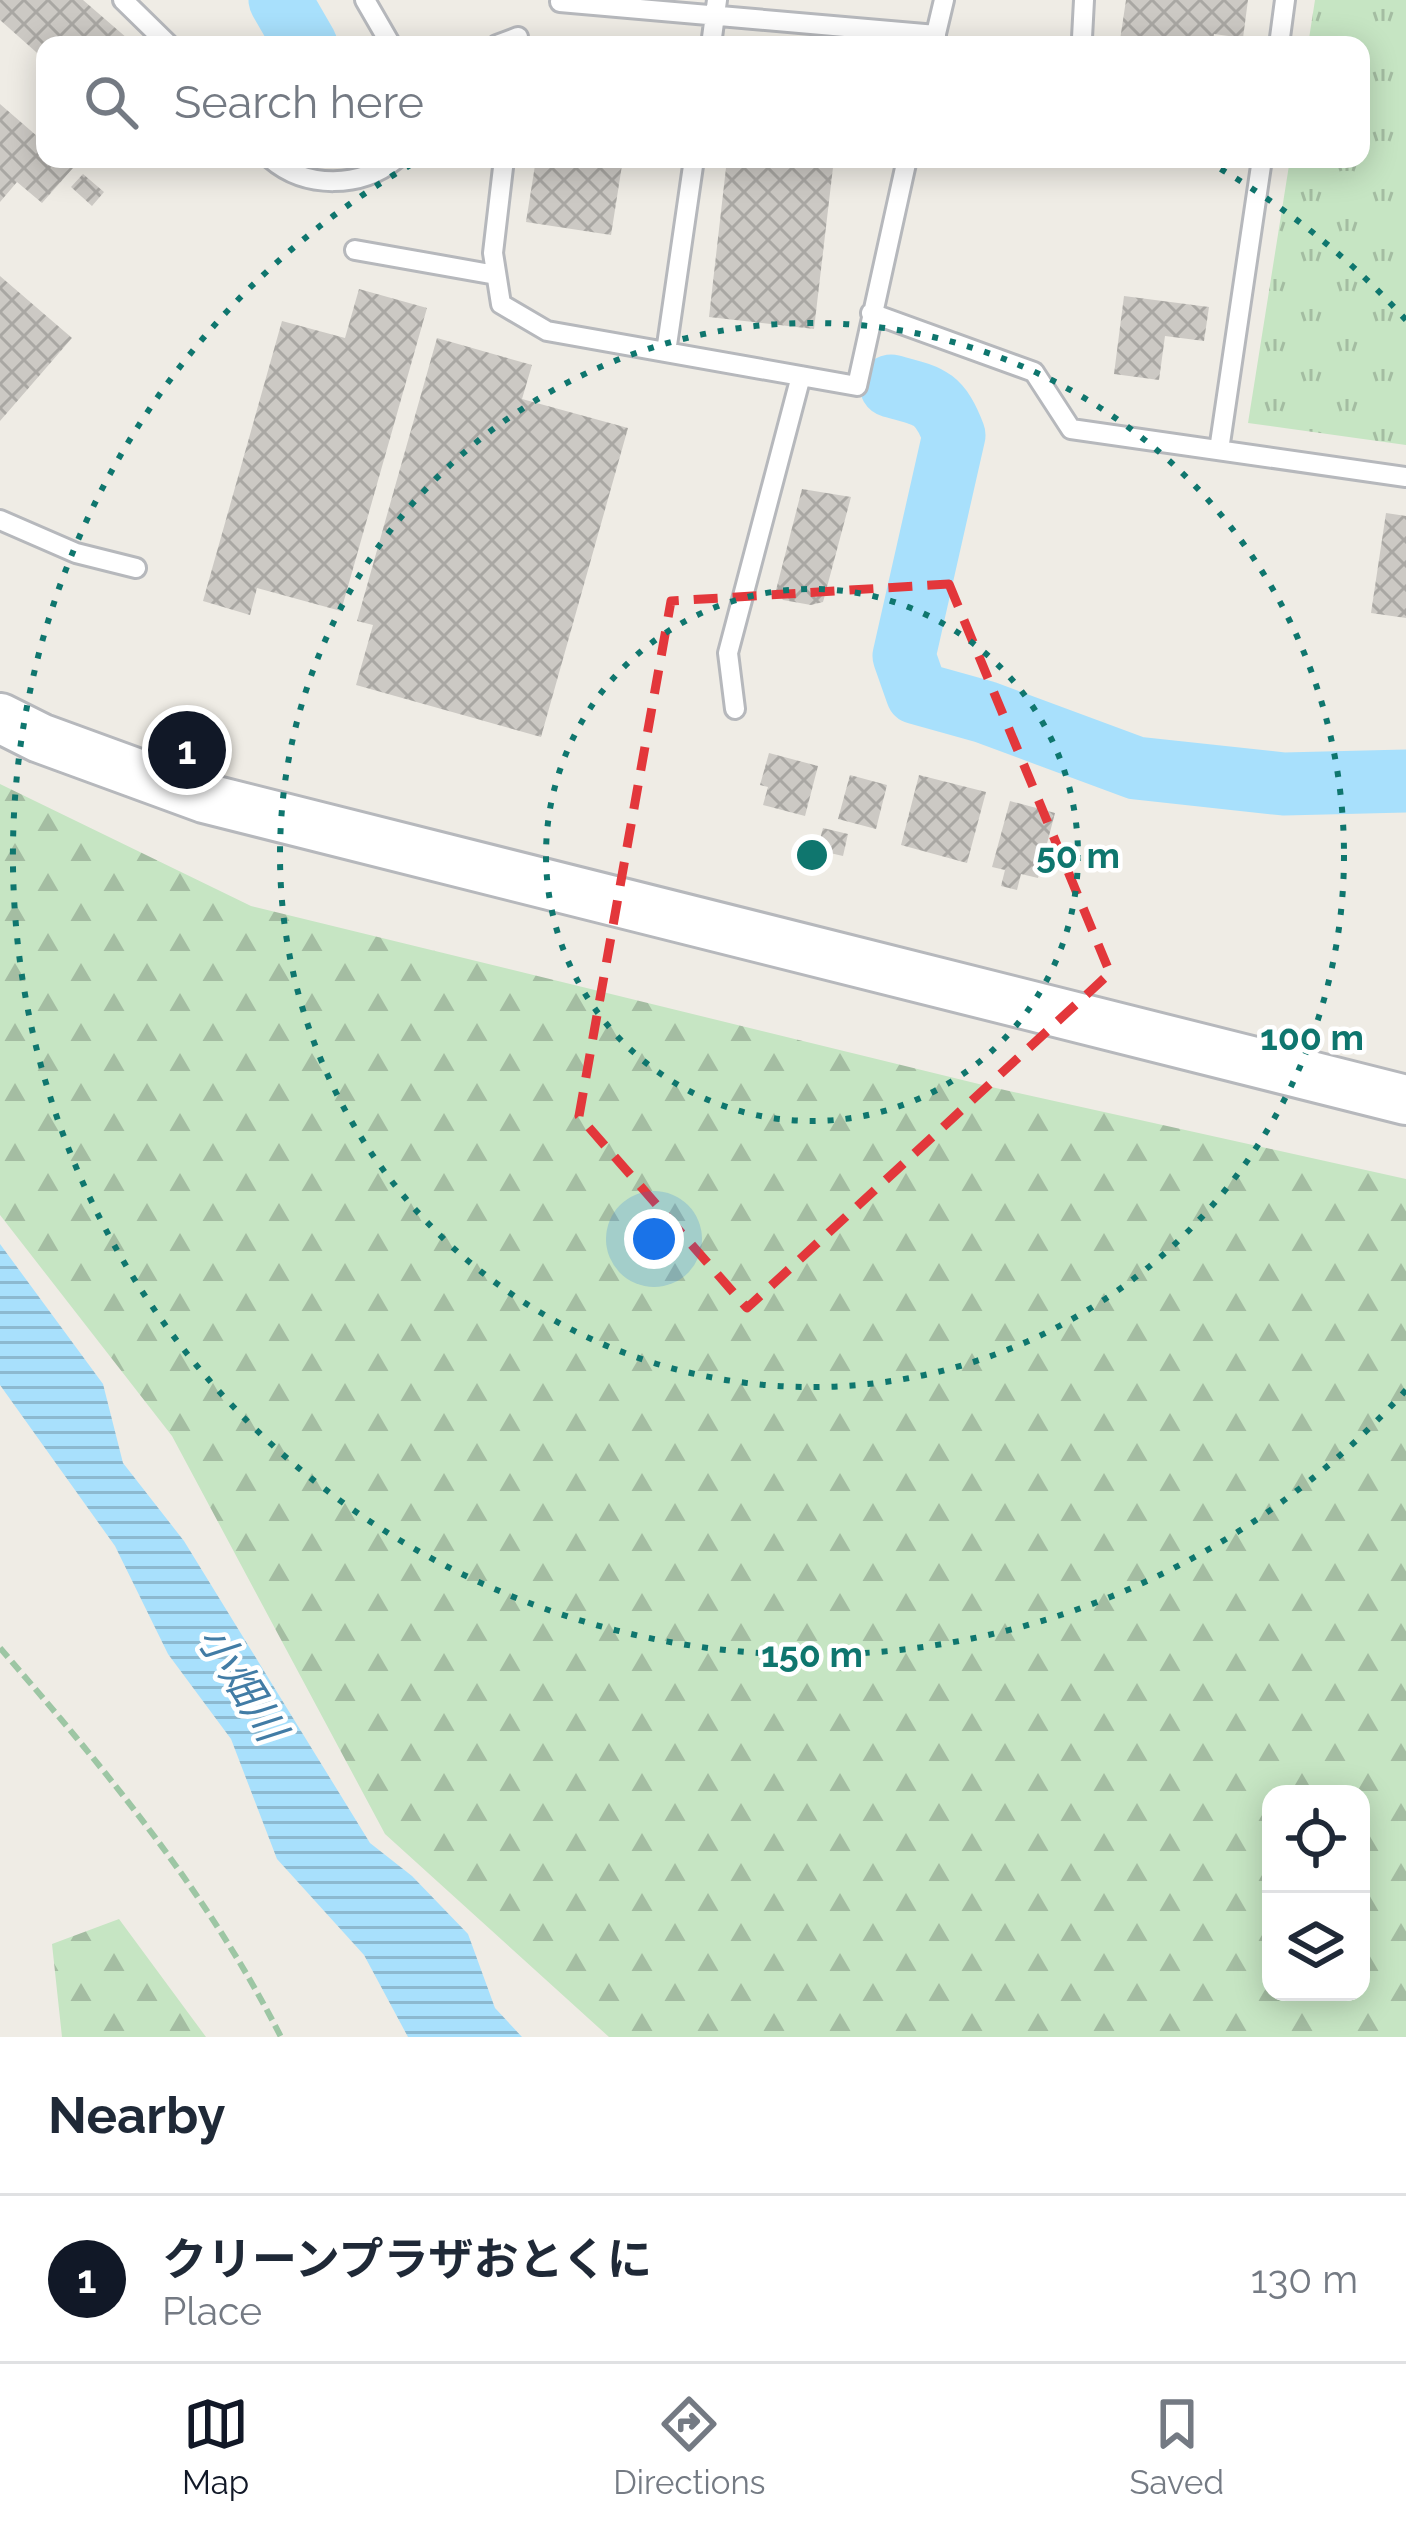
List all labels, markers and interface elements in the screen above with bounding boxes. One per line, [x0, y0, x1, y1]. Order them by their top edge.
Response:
search box [36, 36, 1370, 168]
icon: search [78, 69, 144, 135]
text: Search here [174, 76, 424, 129]
pin: 1 [148, 705, 226, 795]
centre of rings [791, 834, 833, 876]
text: 50 m [1036, 834, 1120, 876]
text: 100 m [1260, 1016, 1364, 1058]
your location [624, 1209, 684, 1269]
water label: 小畑川 [187, 1617, 298, 1753]
text: 150 m [761, 1633, 863, 1675]
map controls [1262, 1785, 1370, 2001]
button: locate [1262, 1785, 1370, 1893]
button: layers [1262, 1893, 1370, 2001]
text: Nearby [48, 2085, 225, 2145]
text: クリーンプラザおとくに [162, 2233, 652, 2286]
text: 1 [77, 2256, 97, 2302]
text: 130 m [1251, 2256, 1358, 2302]
text: Place [162, 2288, 262, 2334]
tab: Map [182, 2391, 249, 2502]
tab: Directions [613, 2391, 766, 2502]
tab: Saved [1130, 2391, 1224, 2502]

